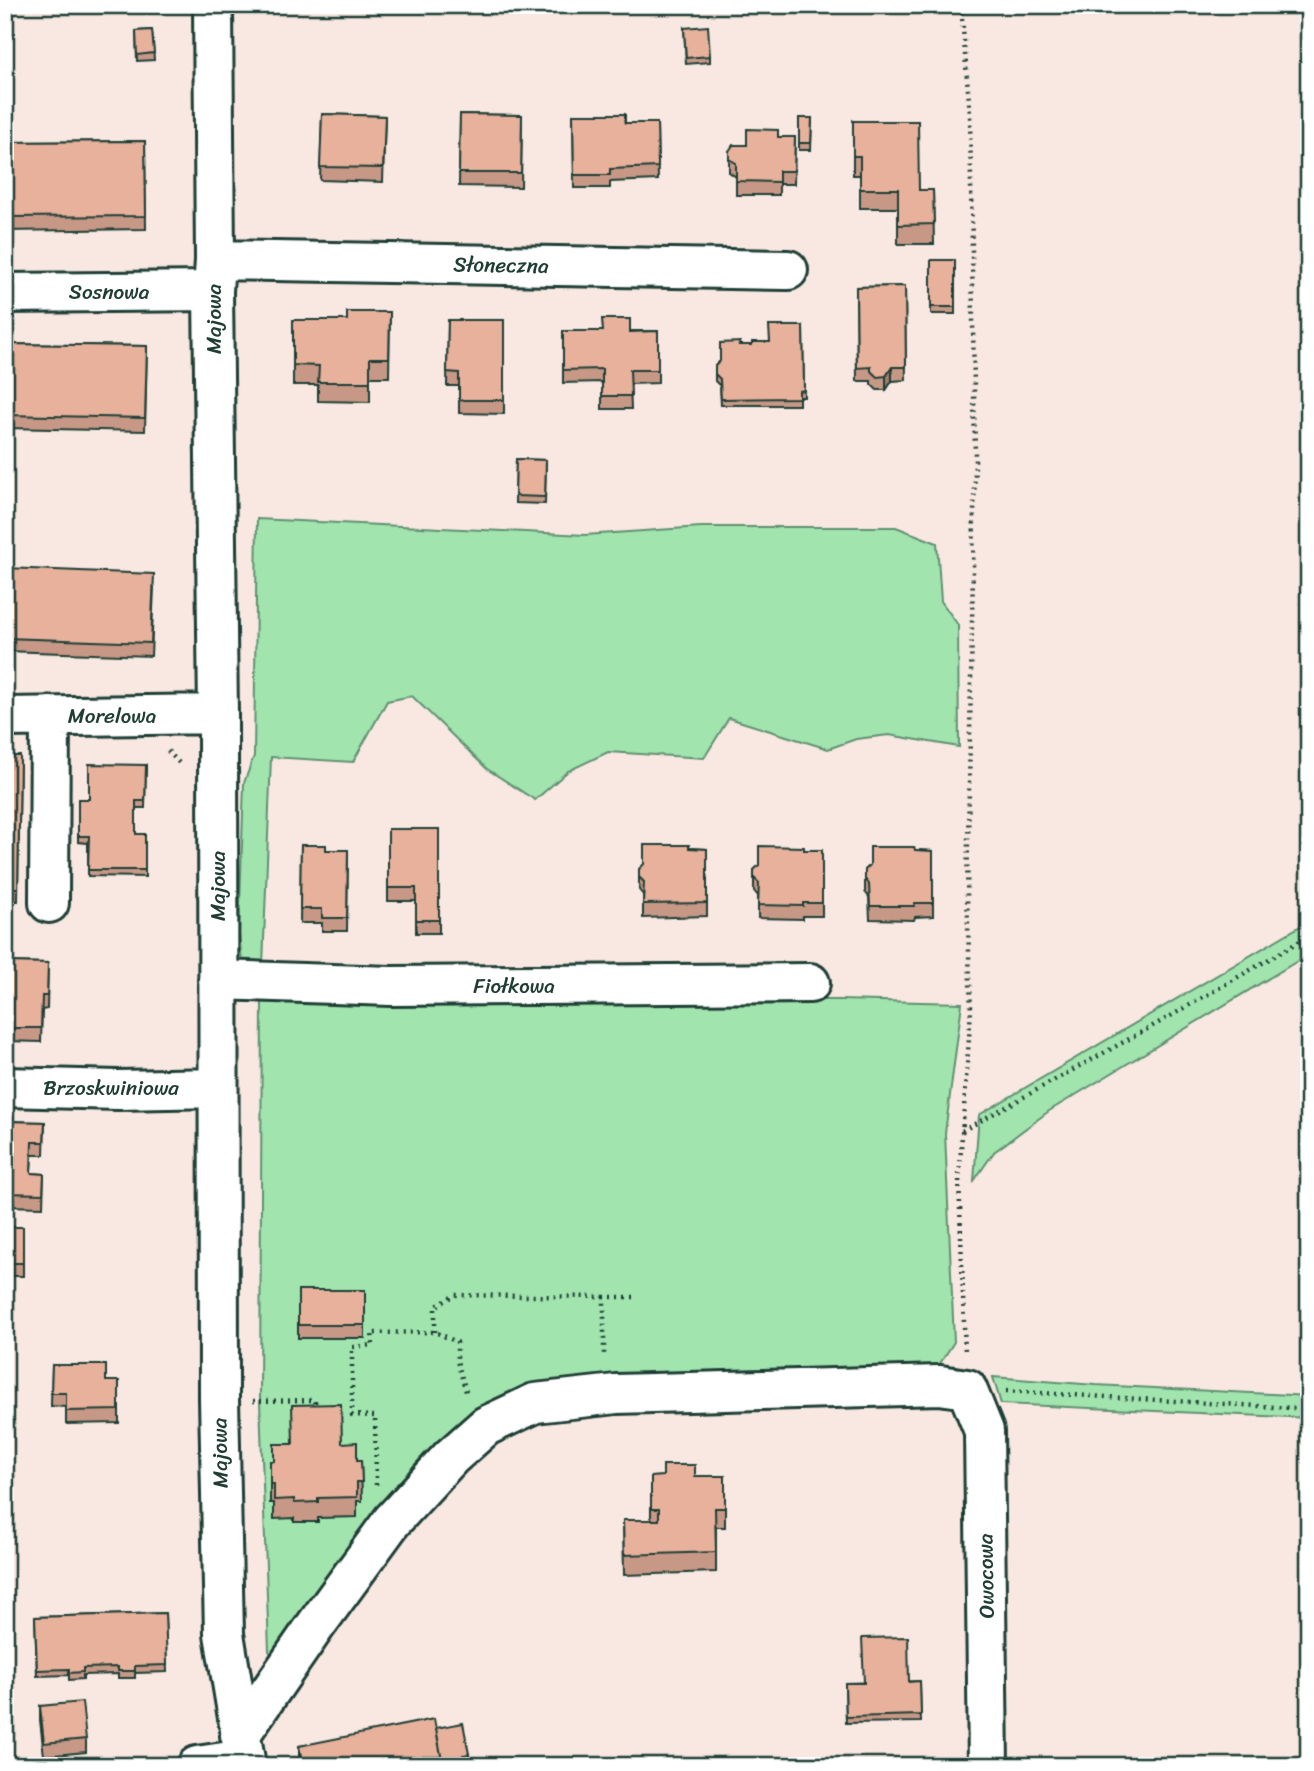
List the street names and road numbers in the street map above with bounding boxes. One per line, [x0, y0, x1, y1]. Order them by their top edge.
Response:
street label: Słoneczna [453, 245, 549, 285]
street label: Sosnowa [69, 273, 150, 311]
street label: Majowa [195, 283, 233, 354]
street label: Morelowa [68, 697, 157, 735]
street label: Majowa [199, 850, 237, 921]
street label: Fiołkowa [473, 967, 555, 1005]
street label: Brzoskwiniowa [43, 1069, 179, 1107]
street label: Majowa [200, 1417, 240, 1488]
street label: Owocowa [966, 1533, 1006, 1619]

